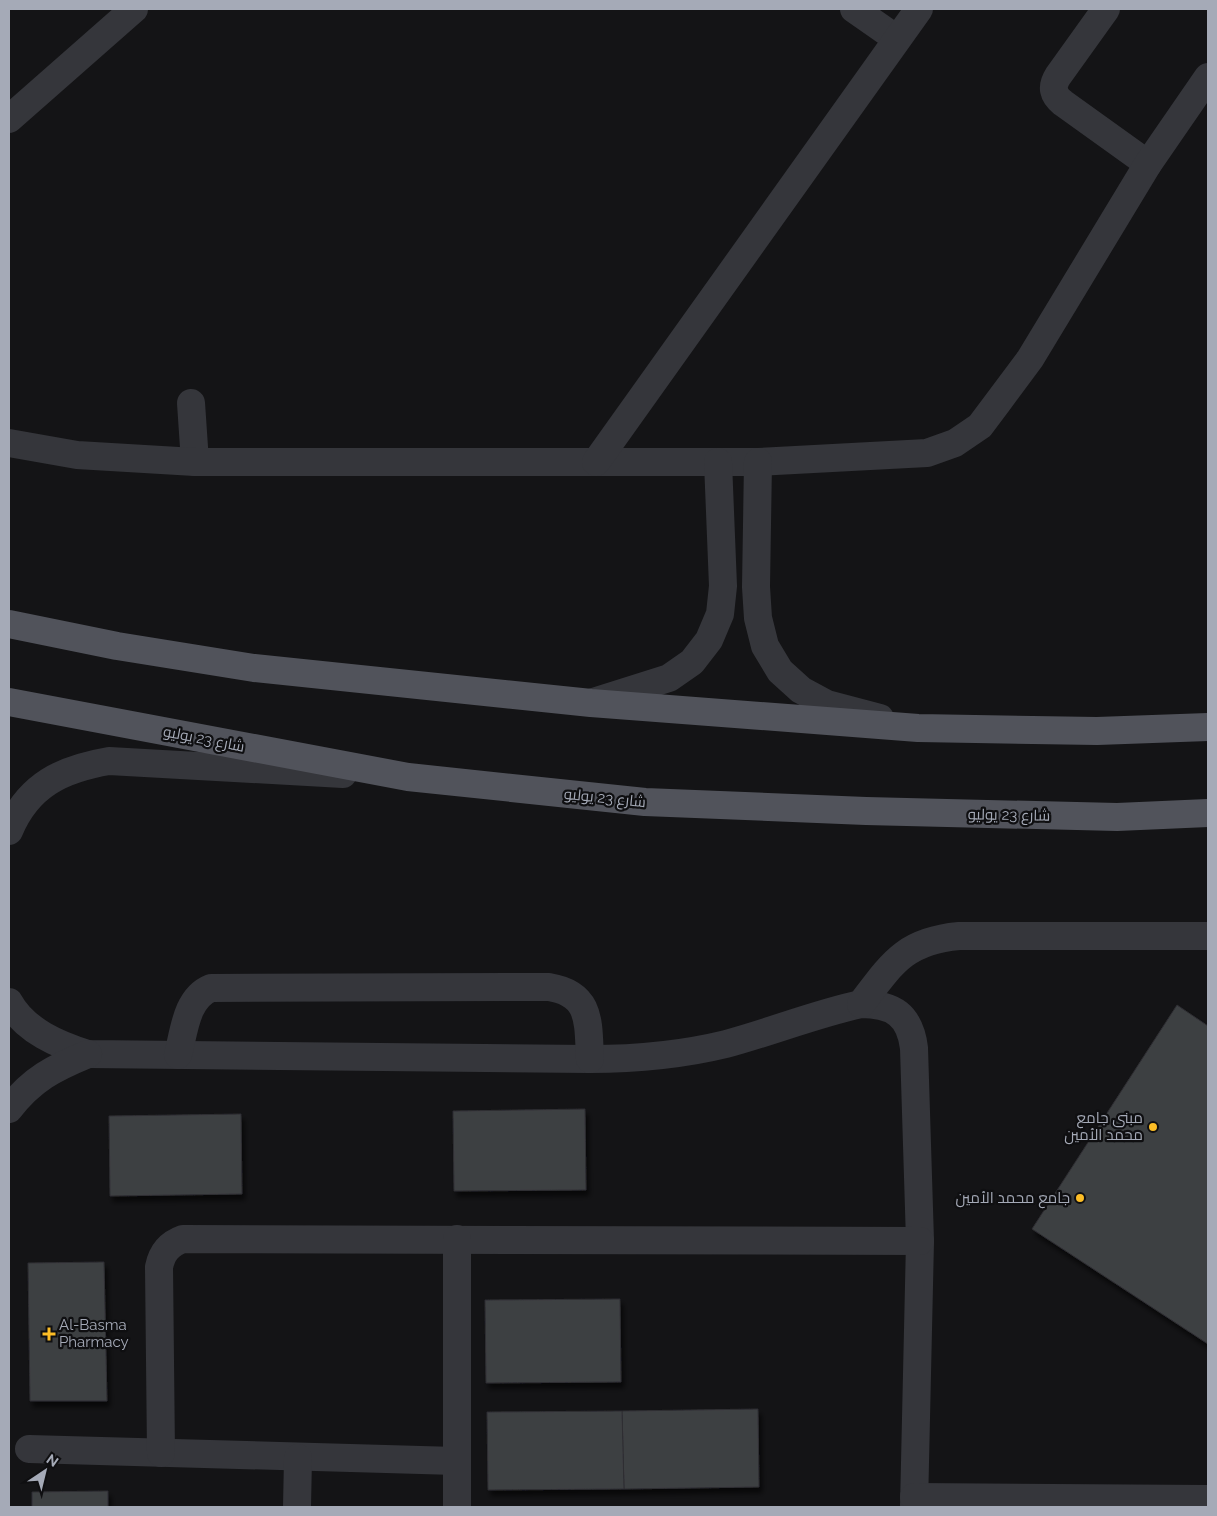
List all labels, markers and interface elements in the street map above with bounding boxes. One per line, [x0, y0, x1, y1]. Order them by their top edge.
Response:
street label: شارع 23 يوليو [161, 722, 246, 758]
street label: شارع 23 يوليو [563, 785, 647, 813]
street label: شارع 23 يوليو [968, 805, 1050, 827]
place label: مبنى جامع محمد الأمين [1064, 1109, 1143, 1145]
marker: مبنى جامع محمد الأمين [1147, 1121, 1159, 1133]
place label: جامع محمد الأمين [955, 1189, 1070, 1209]
marker: جامع محمد الأمين [1074, 1192, 1086, 1204]
place label: Al-Basma Pharmacy [59, 1316, 129, 1351]
marker: Al-Basma Pharmacy [43, 1328, 55, 1340]
north arrow [20, 1446, 70, 1496]
text: N [43, 1451, 61, 1470]

